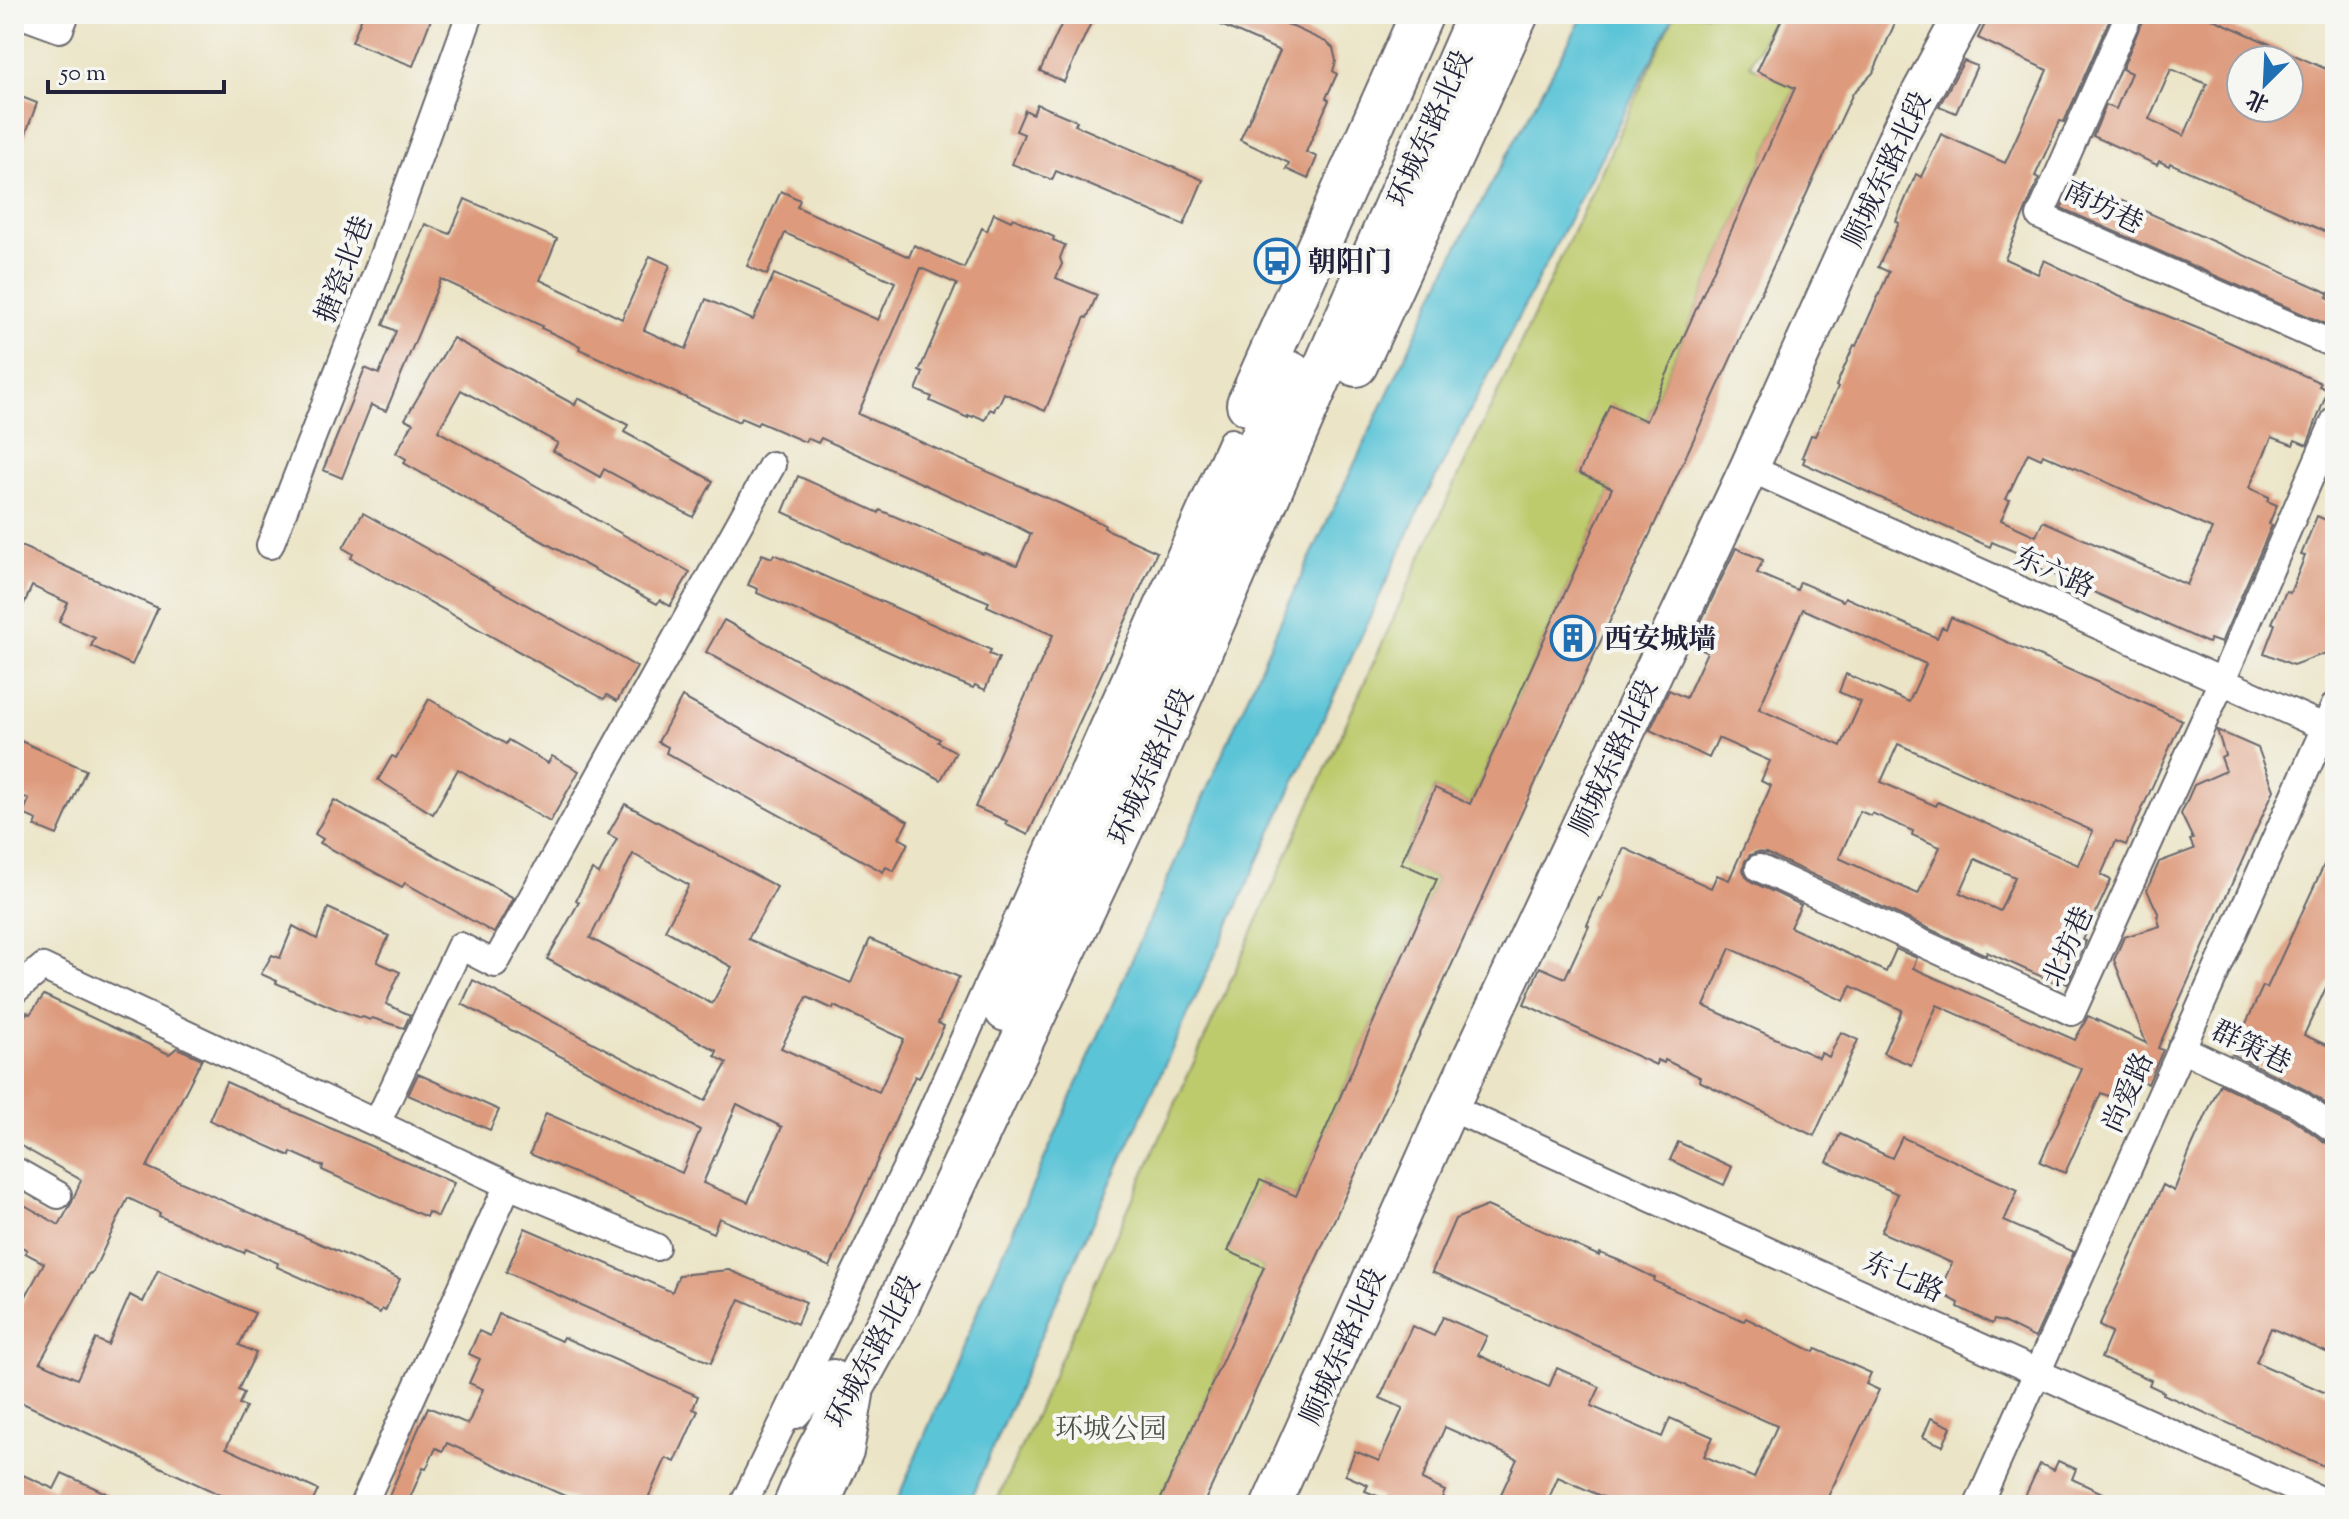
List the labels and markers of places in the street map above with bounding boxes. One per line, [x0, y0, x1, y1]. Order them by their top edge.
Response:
bus stop icon: 朝阳门 [1253, 237, 1301, 285]
place label: 朝阳门 [1308, 244, 1392, 284]
building icon: 西安城墙 [1549, 614, 1597, 662]
place label: 西安城墙 [1604, 621, 1716, 661]

